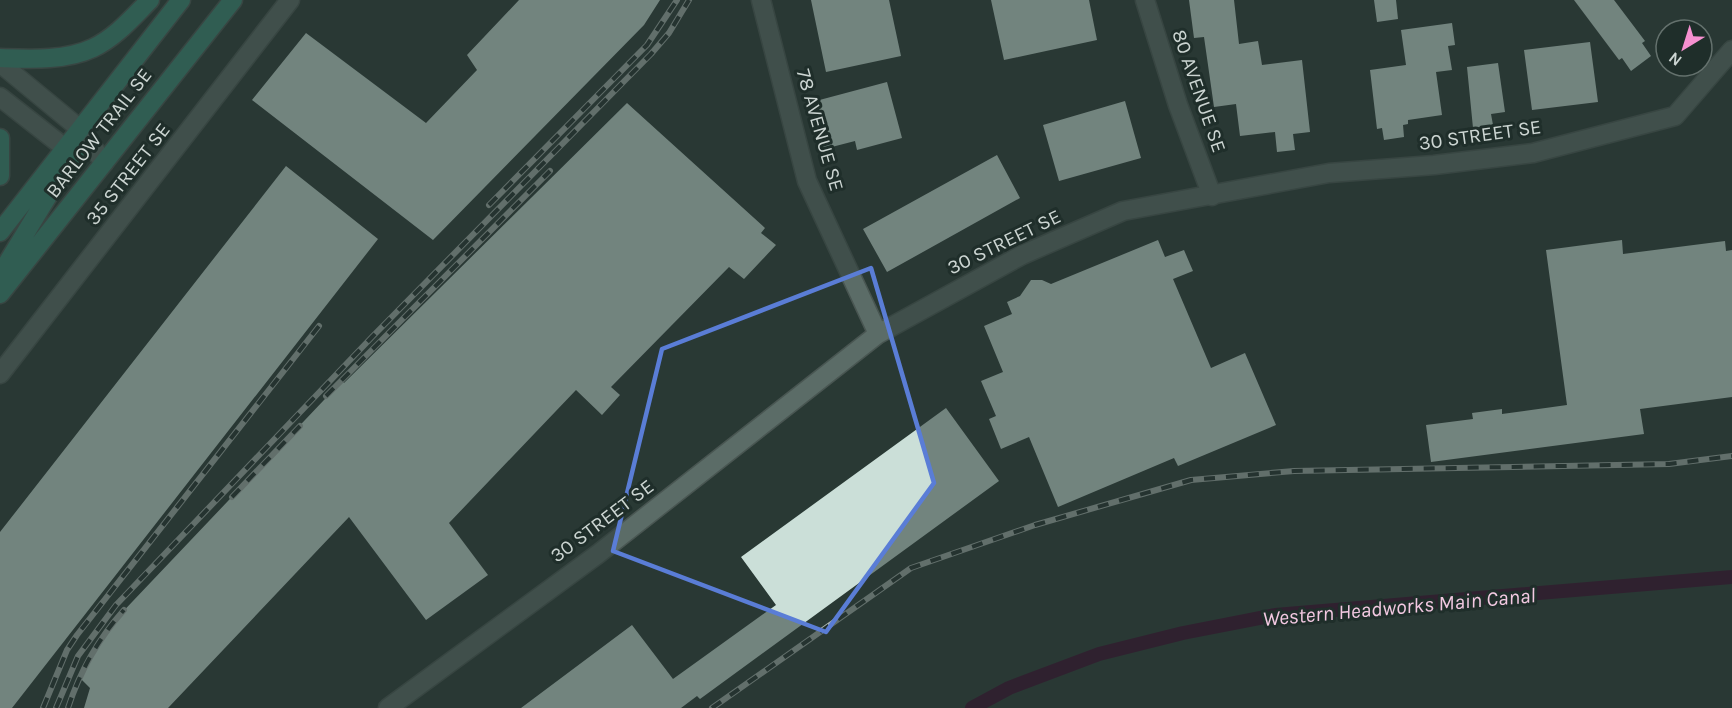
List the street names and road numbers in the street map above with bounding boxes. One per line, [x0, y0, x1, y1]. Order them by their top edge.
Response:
street label: 80 AVENUE SE [1167, 27, 1231, 155]
street label: BARLOW TRAIL SE [41, 64, 157, 202]
street label: 78 AVENUE SE [792, 66, 848, 194]
street label: 30 STREET SE [1417, 115, 1543, 155]
street label: 35 STREET SE [81, 119, 175, 229]
street label: 30 STREET SE [944, 205, 1064, 279]
street label: 30 STREET SE [546, 475, 658, 567]

